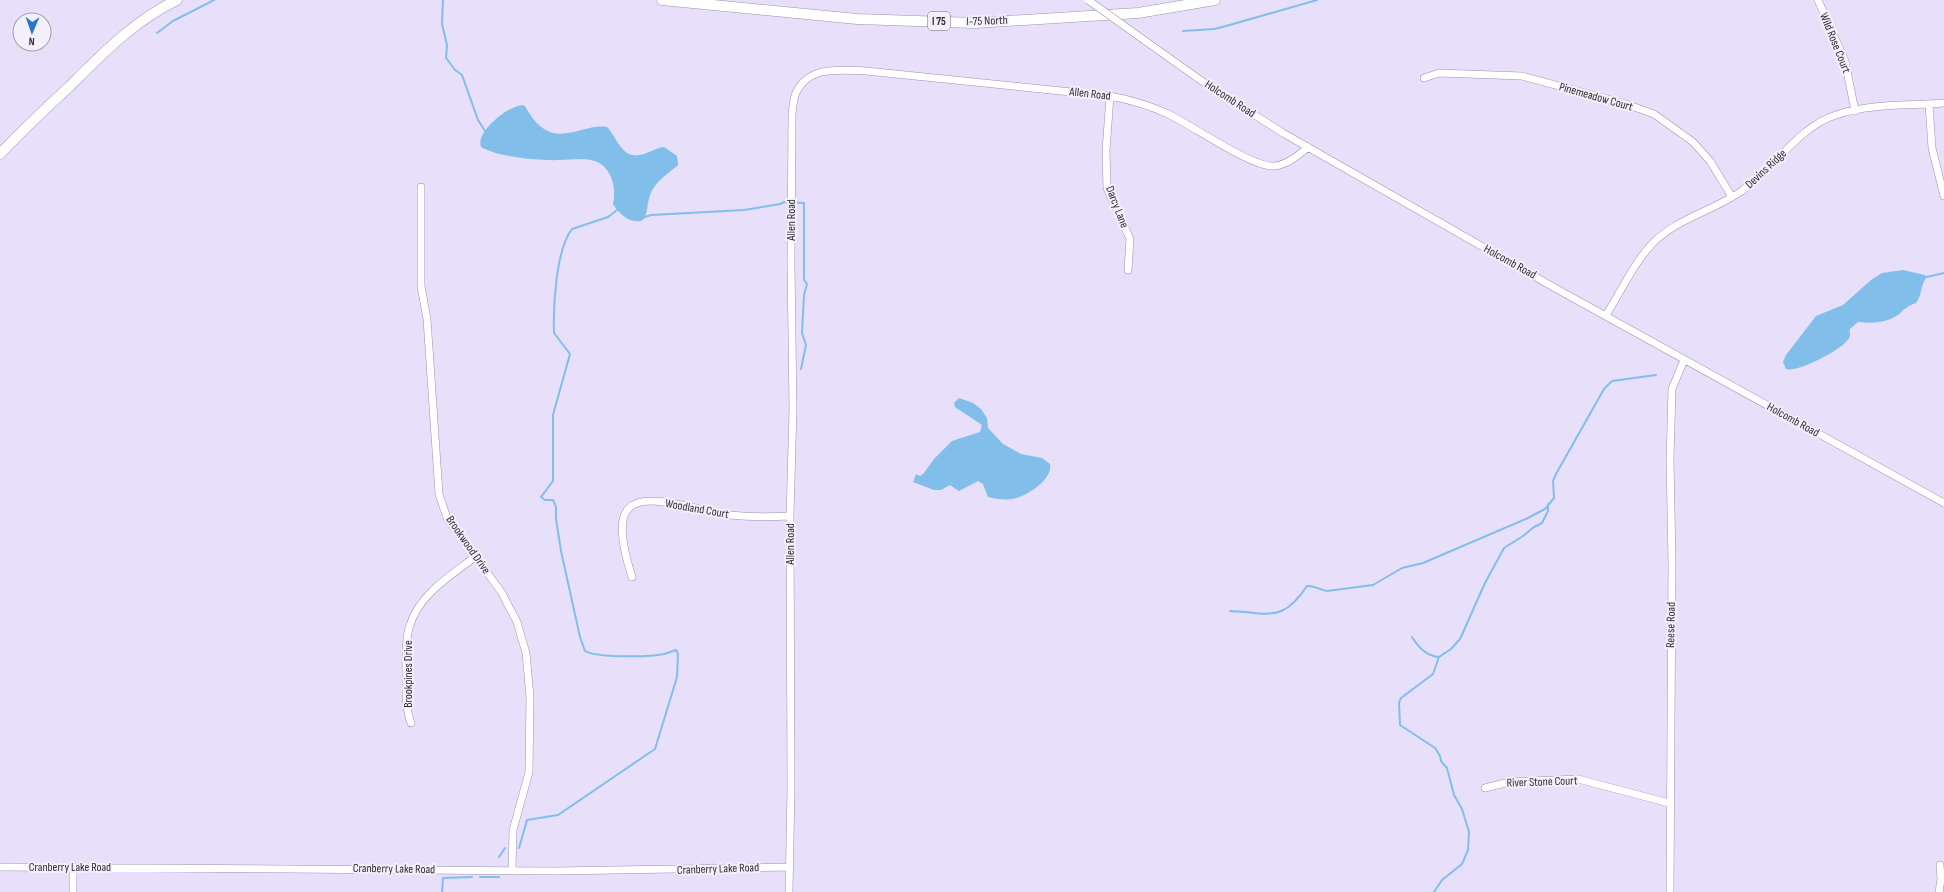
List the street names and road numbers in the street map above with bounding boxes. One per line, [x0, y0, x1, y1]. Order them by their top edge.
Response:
street label: Wild Rose Court [1816, 11, 1854, 76]
road number: I 75 [928, 12, 950, 30]
street label: I-75 North [966, 13, 1008, 29]
street label: Holcomb Road [1202, 77, 1258, 121]
street label: Pinemeadow Court [1557, 79, 1635, 115]
street label: Allen Road [1068, 84, 1111, 104]
street label: Devins Ridge [1742, 146, 1790, 192]
street label: Darcy Lane [1102, 184, 1132, 230]
street label: Allen Road [784, 199, 799, 242]
street label: Holcomb Road [1481, 241, 1539, 283]
street label: Holcomb Road [1764, 399, 1822, 441]
street label: Woodland Court [664, 496, 730, 522]
street label: Brookwood Drive [442, 513, 494, 577]
street label: Allen Road [783, 523, 798, 566]
street label: Reese Road [1663, 602, 1679, 648]
street label: Brookpines Drive [401, 640, 416, 708]
street label: River Stone Court [1506, 773, 1578, 791]
street label: Cranberry Lake Road [29, 860, 111, 875]
street label: Cranberry Lake Road [677, 860, 759, 878]
street label: Cranberry Lake Road [353, 861, 435, 877]

